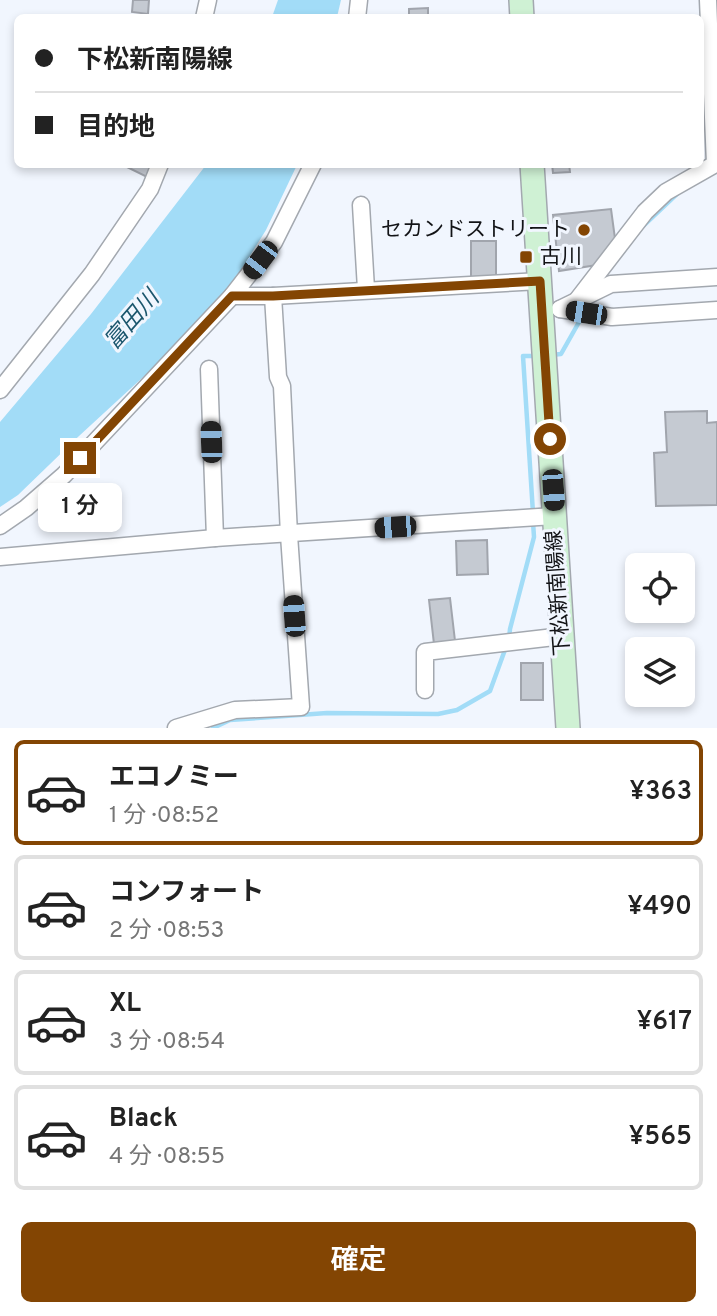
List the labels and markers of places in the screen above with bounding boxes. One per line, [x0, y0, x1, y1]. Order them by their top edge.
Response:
place label: セカンドストリート [381, 217, 570, 244]
marker: セカンドストリート [576, 222, 592, 238]
place label: 古川 [540, 244, 582, 271]
marker: 古川 [518, 249, 534, 265]

